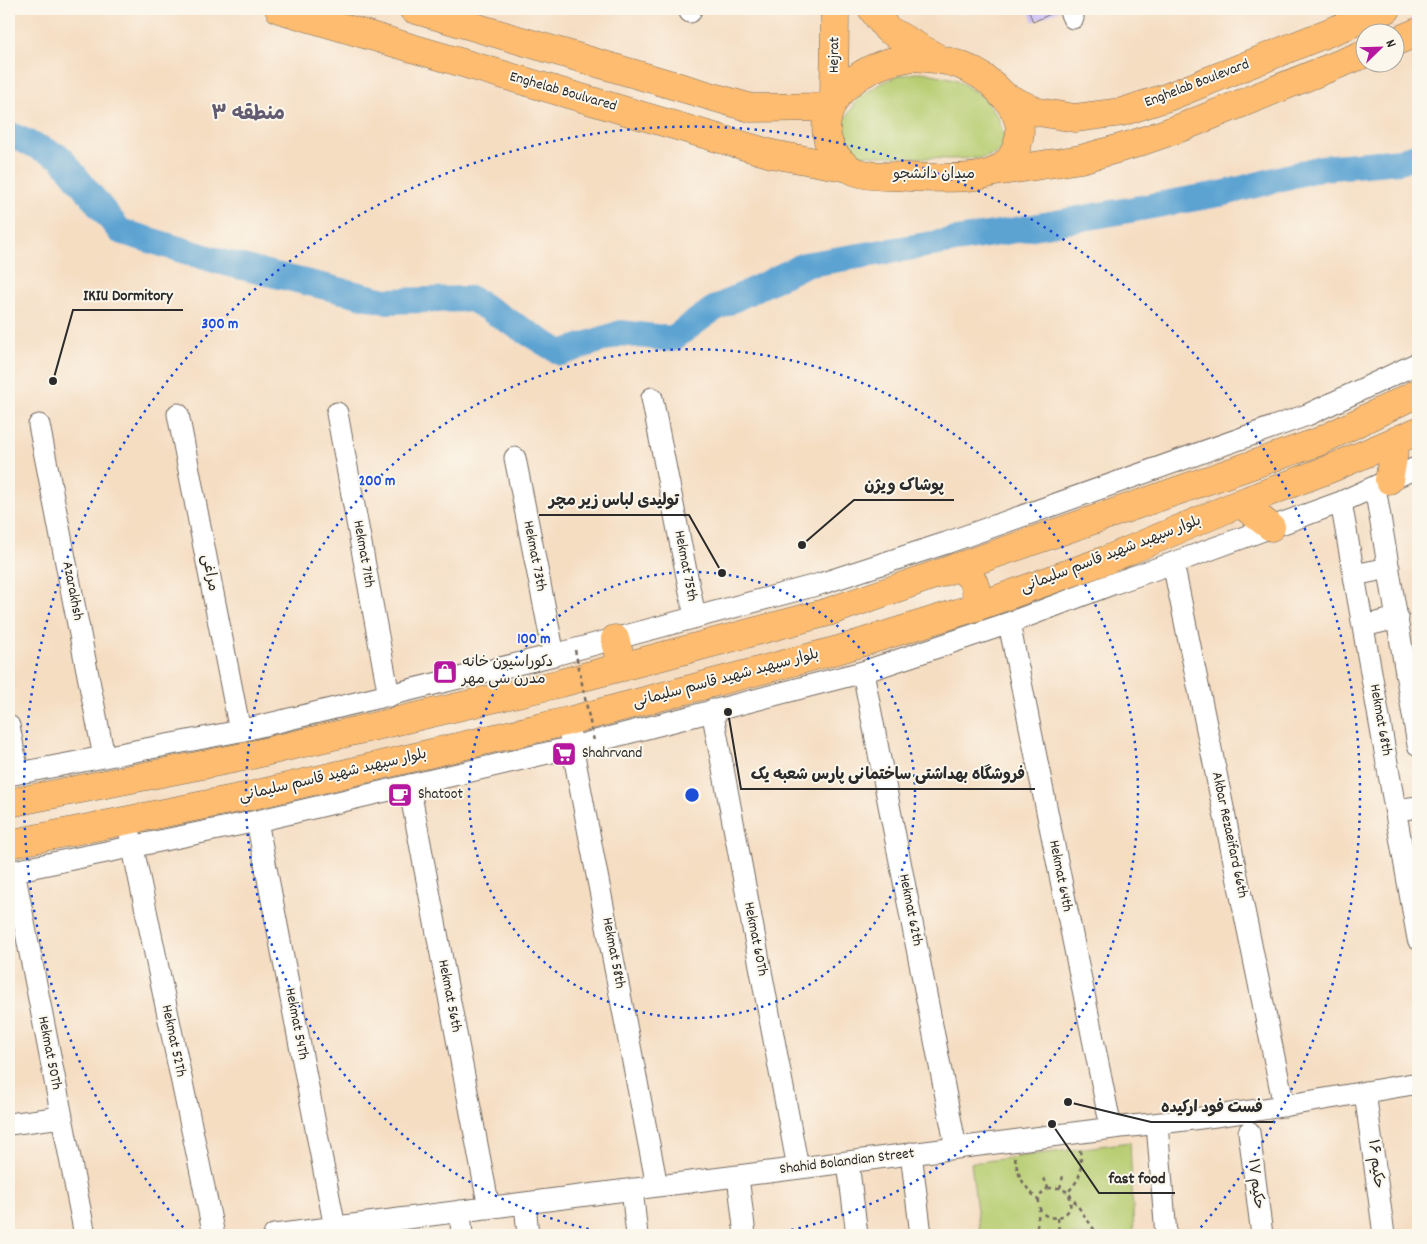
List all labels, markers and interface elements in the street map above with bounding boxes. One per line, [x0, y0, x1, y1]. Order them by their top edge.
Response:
north arrow [1354, 22, 1404, 72]
street label: Hejrat [824, 36, 846, 73]
text: N [1380, 37, 1401, 51]
street label: Enghelab Boulevard [1141, 54, 1253, 114]
street label: Enghelab Boulvared [507, 66, 619, 118]
district label: منطقه ۳ [211, 101, 285, 129]
street label: میدان دانشجو [892, 164, 975, 186]
callout: IKIU Dormitory [73, 279, 183, 310]
text: IKIU Dormitory [83, 285, 174, 308]
text: 300 m [202, 314, 238, 336]
callout: پوشاک ویژن [854, 469, 954, 500]
text: 200 m [359, 471, 395, 493]
text: پوشاک ویژن [864, 475, 944, 498]
callout: تولیدی لباس زیر مچر [539, 484, 689, 515]
text: تولیدی لباس زیر مچر [547, 490, 680, 513]
street label: بلوار سپهبد شهید قاسم سلیمانی [1017, 510, 1205, 600]
street label: Hekmat 71th [346, 519, 380, 590]
street label: Hekmat 73th [516, 519, 552, 593]
street label: Hekmat 75th [667, 529, 703, 603]
street label: مراغی [195, 553, 223, 593]
street label: Azarakhsh [56, 560, 89, 623]
text: 100 m [517, 629, 551, 651]
street label: بلوار سپهبد شهید قاسم سلیمانی [630, 644, 822, 714]
place label: دکوراسیون خانه مدرن سی مهر [460, 652, 553, 691]
shop icon: دکوراسیون خانه مدرن سی مهر [432, 659, 458, 685]
street label: Hekmat 68th [1363, 682, 1397, 758]
supermarket icon: Shahrvand [551, 741, 577, 767]
place label: Shahrvand [582, 743, 642, 765]
street label: بلوار سپهبد شهید قاسم سلیمانی [237, 744, 429, 808]
callout: فروشگاه بهداشتی ساختمانی پارس شعبه یک [741, 758, 1035, 789]
text: فروشگاه بهداشتی ساختمانی پارس شعبه یک [751, 764, 1025, 787]
street label: Akbar Rezaeifard 66th [1205, 770, 1253, 900]
cafe icon: Shatoot [387, 782, 413, 808]
place label: Shatoot [418, 784, 463, 806]
centre of rings [683, 786, 701, 804]
street label: Hekmat 64th [1042, 838, 1078, 914]
street label: Hekmat 62th [892, 872, 928, 948]
street label: Hekmat 60Th [737, 900, 773, 978]
street label: Hekmat 58th [595, 916, 631, 991]
street label: Hekmat 56th [431, 958, 467, 1034]
street label: Hekmat 54Th [278, 986, 314, 1062]
street label: Hekmat 52Th [155, 1003, 191, 1079]
street label: Hekmat 50Th [31, 1014, 67, 1092]
callout: فست فود ارکیده [1151, 1091, 1273, 1122]
text: فست فود ارکیده [1161, 1097, 1263, 1120]
street label: حکیم ۱۶ [1361, 1138, 1389, 1190]
street label: Shahid Bolandian Street [778, 1143, 916, 1181]
street label: حکیم ۱۷ [1241, 1157, 1269, 1211]
callout: fast food [1099, 1162, 1175, 1193]
text: fast food [1108, 1168, 1165, 1191]

